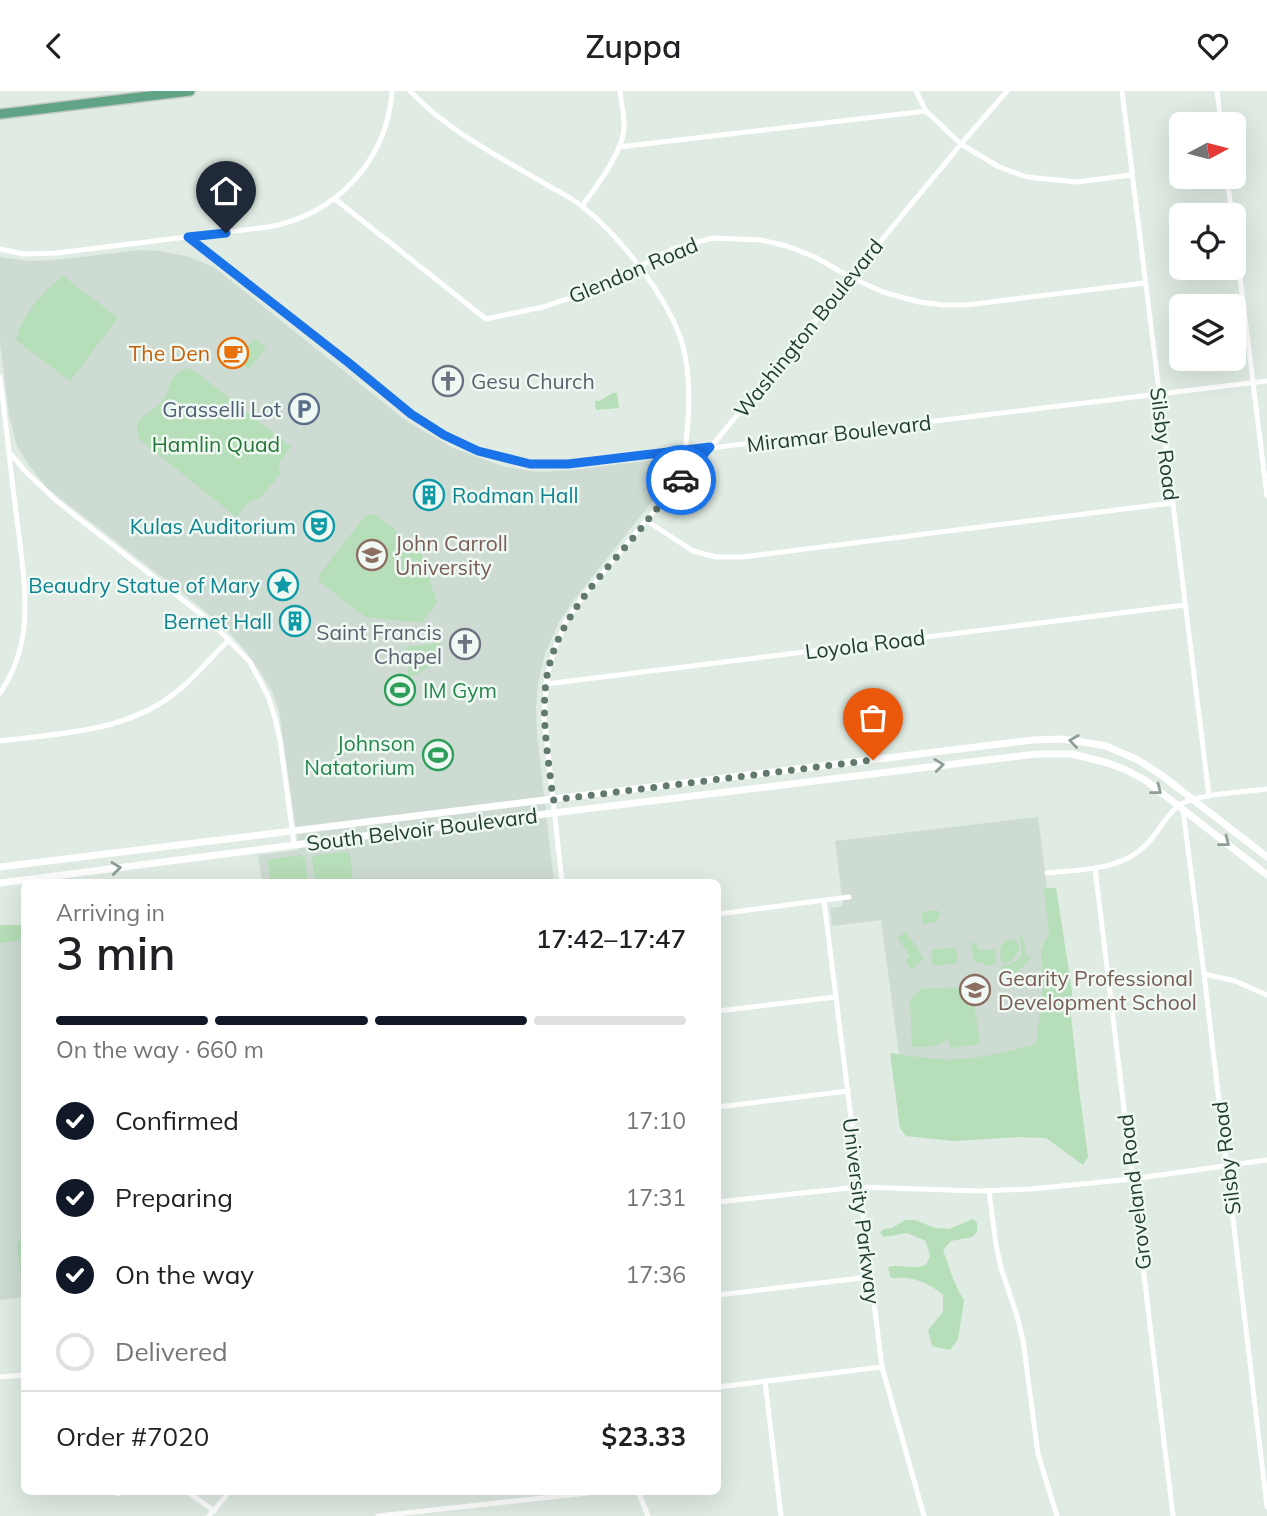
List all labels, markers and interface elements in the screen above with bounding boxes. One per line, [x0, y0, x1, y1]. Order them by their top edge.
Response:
text: Zuppa [585, 26, 682, 66]
icon: back [35, 27, 73, 65]
icon: heart [1194, 27, 1232, 65]
north arrow [1169, 112, 1246, 189]
map controls [1169, 112, 1246, 371]
pin [196, 161, 256, 233]
icon: home [207, 172, 245, 210]
button: locate [1169, 203, 1246, 280]
street label: Glendon Road [564, 231, 702, 309]
street label: Washington Boulevard [728, 233, 888, 423]
button: layers [1169, 294, 1246, 371]
cafe icon: The Den [216, 336, 250, 370]
place label: The Den [129, 340, 210, 366]
church icon: Gesu Church [431, 364, 465, 398]
place label: Gesu Church [471, 368, 595, 394]
street label: Silsby Road [1145, 386, 1185, 502]
parking icon: Grasselli Lot [287, 392, 321, 426]
place label: Grasselli Lot [162, 396, 281, 422]
street label: Miramar Boulevard [745, 409, 933, 457]
park label: Hamlin Quad [152, 431, 280, 457]
courier [646, 445, 716, 515]
icon: car [662, 461, 700, 499]
building icon: Rodman Hall [412, 478, 446, 512]
place label: Rodman Hall [452, 482, 578, 508]
theatre icon: Kulas Auditorium [302, 509, 336, 543]
place label: Kulas Auditorium [130, 513, 296, 539]
place label: John Carroll University [395, 530, 508, 580]
school or university icon: John Carroll University [355, 538, 389, 572]
place icon: Beaudry Statue of Mary [266, 568, 300, 602]
place label: Beaudry Statue of Mary [28, 572, 260, 598]
building icon: Bernet Hall [278, 604, 312, 638]
place label: Bernet Hall [163, 608, 272, 634]
place label: Saint Francis Chapel [316, 619, 442, 669]
street label: Loyola Road [803, 624, 927, 664]
church icon: Saint Francis Chapel [448, 627, 482, 661]
sports icon: IM Gym [383, 673, 417, 707]
place label: IM Gym [423, 677, 497, 703]
pin [843, 688, 903, 760]
icon: bag [854, 699, 892, 737]
place label: Johnson Natatorium [304, 730, 415, 780]
one-way arrow [1068, 733, 1080, 748]
sports icon: Johnson Natatorium [421, 738, 455, 772]
one-way arrow [933, 758, 944, 773]
one-way arrow [1149, 781, 1162, 794]
street label: South Belvoir Boulevard [305, 802, 539, 856]
one-way arrow [1217, 834, 1229, 847]
one-way arrow [110, 860, 122, 875]
text: Arriving in [56, 898, 165, 927]
text: 17:42–17:47 [536, 922, 686, 955]
text: 3 min [56, 924, 175, 982]
place label: Gearity Professional Development School [998, 965, 1197, 1015]
school or university icon: Gearity Professional Development School [958, 973, 992, 1007]
text: On the way · 660 m [56, 1035, 264, 1064]
street label: Silsby Road [1206, 1100, 1246, 1216]
icon: check [56, 1102, 94, 1140]
text: Confirmed [115, 1104, 239, 1137]
text: 17:10 [626, 1106, 686, 1135]
street label: Groveland Road [1112, 1113, 1156, 1271]
street label: University Parkway [838, 1116, 886, 1306]
icon: check [56, 1179, 94, 1217]
text: Preparing [115, 1181, 233, 1214]
text: 17:31 [626, 1183, 686, 1212]
icon: check [56, 1256, 94, 1294]
text: On the way [115, 1258, 254, 1291]
text: 17:36 [626, 1260, 686, 1289]
text: Delivered [115, 1335, 228, 1368]
text: Order #7020 [56, 1420, 209, 1453]
text: $23.33 [602, 1420, 686, 1453]

